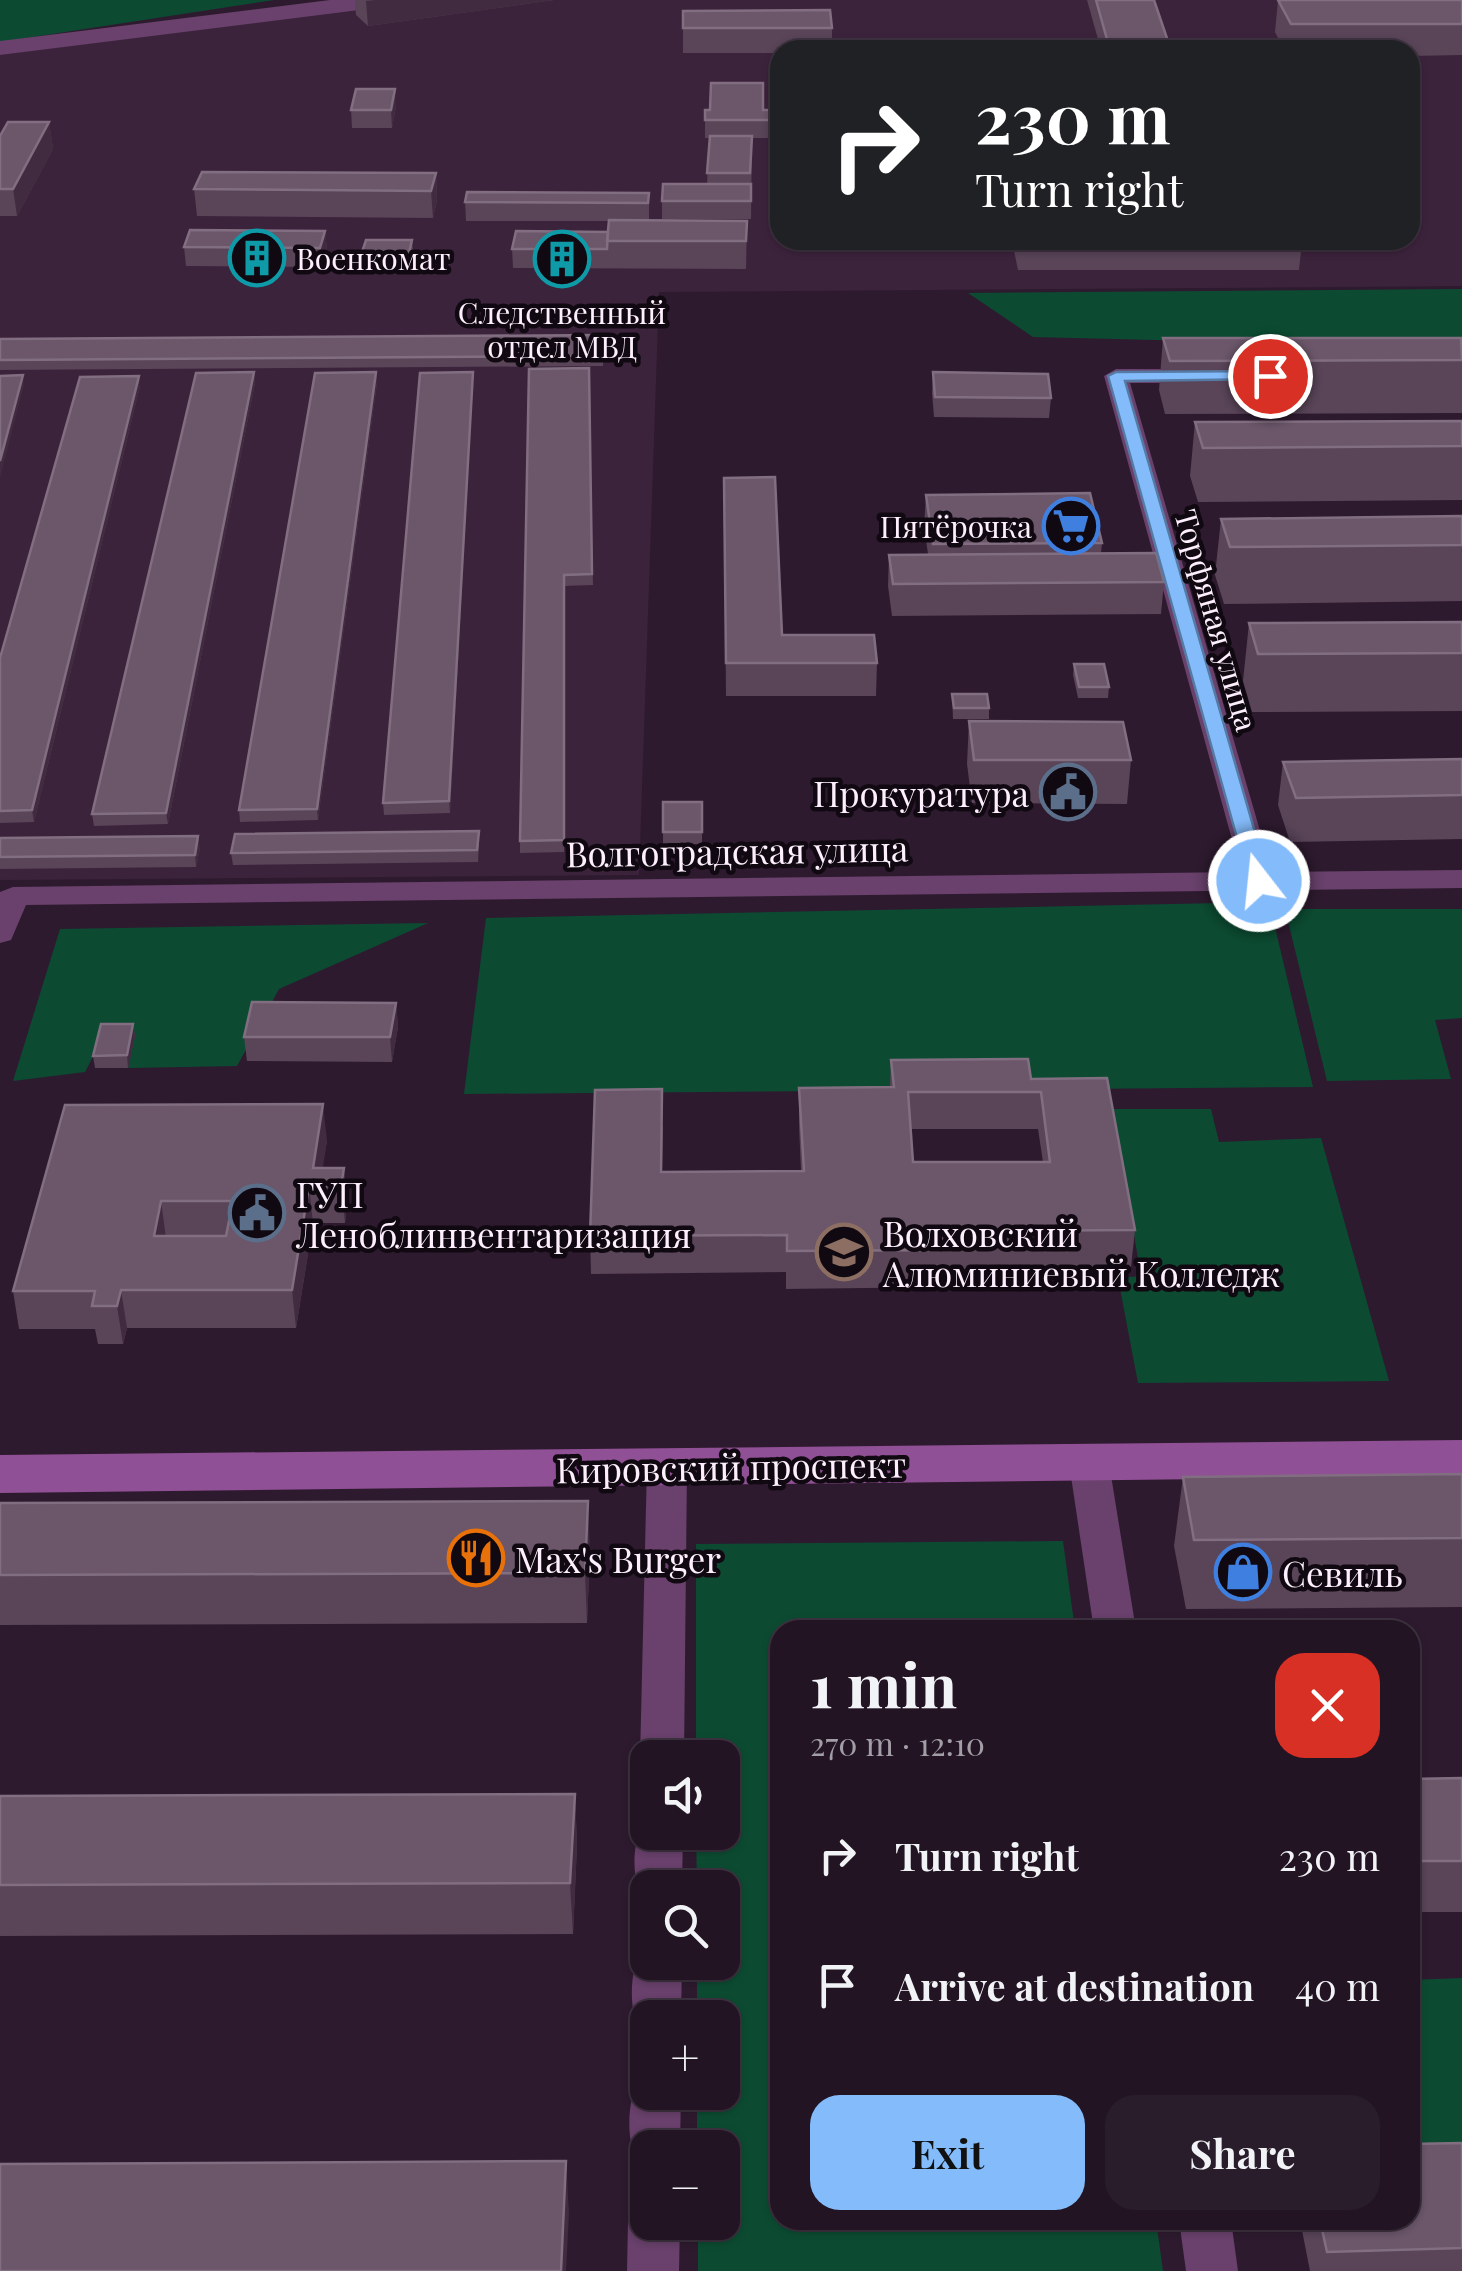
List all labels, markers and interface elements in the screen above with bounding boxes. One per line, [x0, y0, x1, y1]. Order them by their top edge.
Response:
text: 230 m [975, 68, 1171, 162]
icon: right [810, 80, 940, 210]
text: Turn right [975, 158, 1183, 218]
building icon: Военкомат [227, 228, 287, 288]
building icon: Следственный отдел МВД [532, 229, 592, 289]
place label: Военкомат [296, 238, 451, 278]
place label: Следственный отдел МВД [458, 292, 666, 366]
pin [1228, 334, 1313, 419]
icon: arrive [1243, 349, 1298, 404]
supermarket icon: Пятёрочка [1041, 496, 1101, 556]
street label: Торфяная улица [1166, 505, 1268, 735]
place label: Пятёрочка [880, 506, 1032, 546]
public building icon: Прокуратура [1038, 762, 1098, 822]
place label: Прокуратура [813, 769, 1030, 816]
street label: Волгоградская улица [565, 824, 909, 876]
position arrow [1207, 829, 1311, 933]
place label: ГУП Леноблинвентаризация [295, 1170, 691, 1257]
public building icon: ГУП Леноблинвентаризация [227, 1183, 287, 1243]
place label: Волховский Алюминиевый Колледж [882, 1209, 1280, 1296]
school or university icon: Волховский Алюминиевый Колледж [814, 1222, 874, 1282]
street label: Кировский проспект [555, 1439, 907, 1493]
restaurant icon: Max's Burger [446, 1528, 506, 1588]
place label: Max's Burger [515, 1535, 721, 1582]
shop icon: Севиль [1213, 1542, 1273, 1602]
place label: Севиль [1282, 1549, 1403, 1596]
text: 1 min [810, 1643, 957, 1723]
button: close [1275, 1653, 1380, 1758]
text: 270 m · 12:10 [810, 1721, 985, 1764]
map controls [630, 1740, 740, 2240]
button: sound [630, 1740, 740, 1850]
icon: right [810, 1828, 865, 1883]
text: Turn right [895, 1830, 1079, 1881]
text: 230 m [1279, 1830, 1380, 1881]
button: search [630, 1870, 740, 1980]
icon: arrive [810, 1958, 865, 2013]
text: Arrive at destination [895, 1960, 1254, 2011]
text: 40 m [1295, 1960, 1380, 2011]
button: + [630, 2000, 740, 2110]
button: Exit [810, 2095, 1085, 2210]
button: Share [1105, 2095, 1380, 2210]
button: − [630, 2130, 740, 2240]

